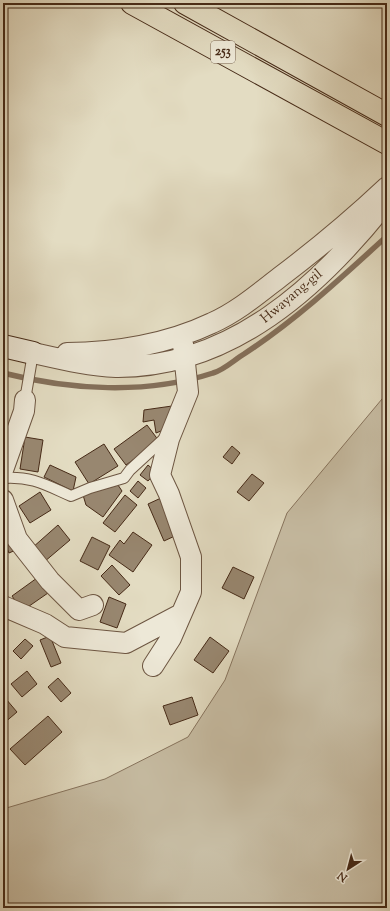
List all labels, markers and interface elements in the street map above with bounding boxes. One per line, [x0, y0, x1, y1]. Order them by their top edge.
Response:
road number: 253 [211, 41, 235, 63]
street label: Hwayang-gil [257, 265, 327, 329]
north arrow [328, 849, 368, 889]
text: N [334, 867, 352, 886]

